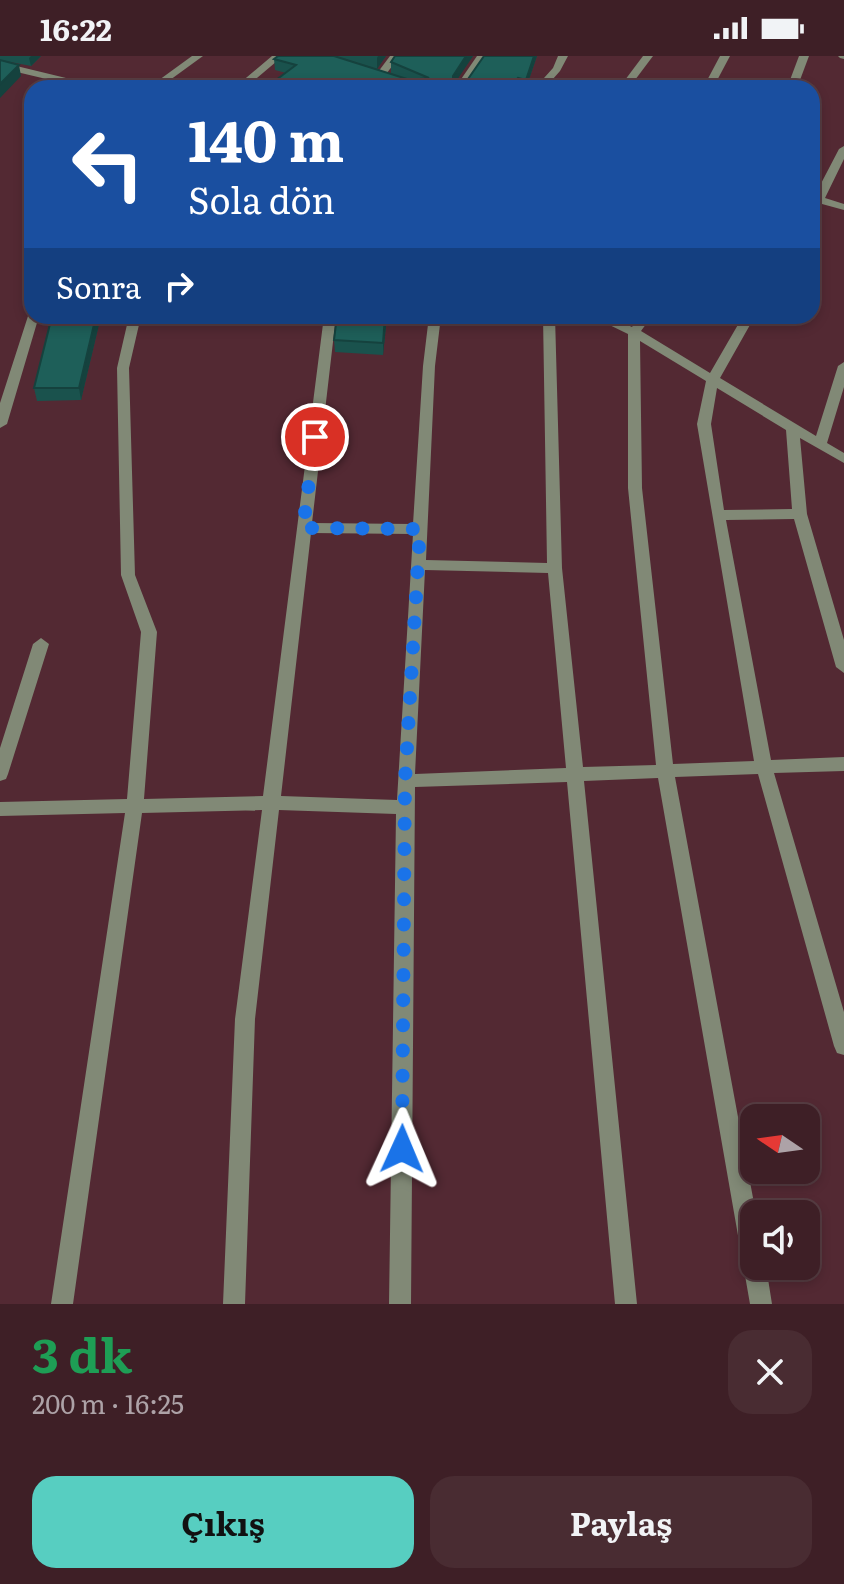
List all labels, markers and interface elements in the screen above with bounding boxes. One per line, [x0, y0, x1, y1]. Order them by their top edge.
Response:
text: 16:22 [40, 6, 112, 50]
text: 140 m [188, 96, 344, 179]
icon: left [56, 112, 160, 216]
text: Sola dön [188, 172, 335, 225]
text: Sonra [56, 264, 141, 308]
icon: right [157, 264, 201, 308]
pin [281, 403, 349, 471]
icon: arrive [293, 415, 337, 459]
north arrow [740, 1104, 820, 1184]
map controls [740, 1104, 820, 1280]
position arrow [360, 1107, 444, 1191]
button: sound [740, 1200, 820, 1280]
text: 3 dk [32, 1317, 132, 1388]
button: close [728, 1330, 812, 1414]
text: 200 m · 16:25 [32, 1383, 184, 1422]
button: Çıkış [32, 1476, 414, 1568]
button: Paylaş [430, 1476, 812, 1568]

